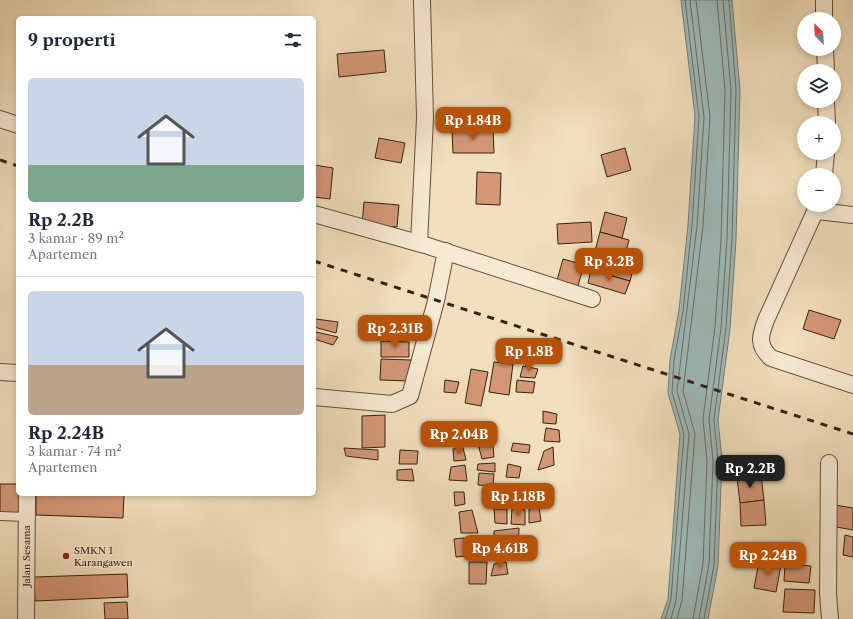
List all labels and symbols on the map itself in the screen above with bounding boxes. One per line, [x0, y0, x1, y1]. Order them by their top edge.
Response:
north arrow [797, 12, 841, 56]
pin: Rp 1.84B [432, 107, 514, 141]
pin: Rp 3.2B [572, 248, 646, 282]
pin: Rp 2.31B [354, 315, 436, 349]
pin: Rp 1.8B [492, 338, 566, 372]
pin: Rp 2.04B [418, 421, 500, 455]
pin: Rp 2.2B [713, 455, 787, 489]
pin: Rp 1.18B [477, 483, 559, 517]
street label: Jalan Sesama [20, 524, 33, 589]
pin: Rp 4.61B [459, 535, 541, 569]
pin: Rp 2.24B [727, 542, 809, 576]
place label: SMKN 1 Karangawen [74, 544, 134, 569]
marker: SMKN 1 Karangawen [61, 551, 71, 561]

